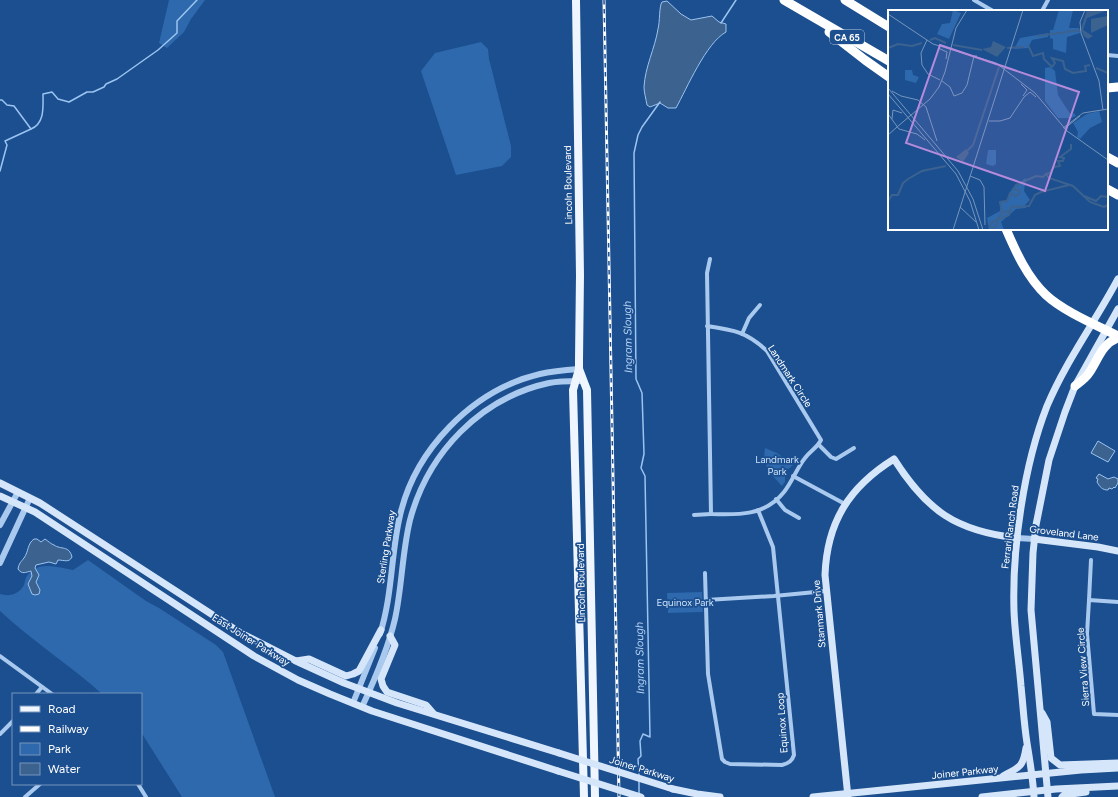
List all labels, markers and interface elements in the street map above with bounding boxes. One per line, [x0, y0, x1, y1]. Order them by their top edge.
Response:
inset map [888, 10, 1108, 230]
road number: CA 65 [830, 30, 864, 44]
street label: Lincoln Boulevard [561, 145, 575, 225]
water label: Ingram Slough [621, 301, 635, 373]
street label: Landmark Circle [765, 342, 815, 410]
park label: Landmark Park [755, 453, 799, 478]
street label: Ferrari Ranch Road [998, 484, 1022, 570]
street label: Sterling Parkway [374, 509, 398, 585]
street label: Groveland Lane [1029, 522, 1100, 544]
street label: Lincoln Boulevard [574, 543, 588, 623]
street label: Stanmark Drive [810, 579, 828, 648]
park label: Equinox Park [656, 596, 714, 609]
street label: East Joiner Parkway [210, 611, 293, 670]
water label: Ingram Slough [633, 622, 647, 694]
street label: Sierra View Circle [1074, 627, 1092, 707]
street label: Equinox Loop [773, 692, 791, 754]
legend [12, 693, 142, 785]
text: Road [48, 702, 76, 716]
text: Railway [48, 722, 89, 736]
text: Park [48, 742, 71, 756]
street label: Joiner Parkway [608, 753, 677, 785]
text: Water [48, 762, 80, 776]
street label: Joiner Parkway [931, 762, 1000, 782]

